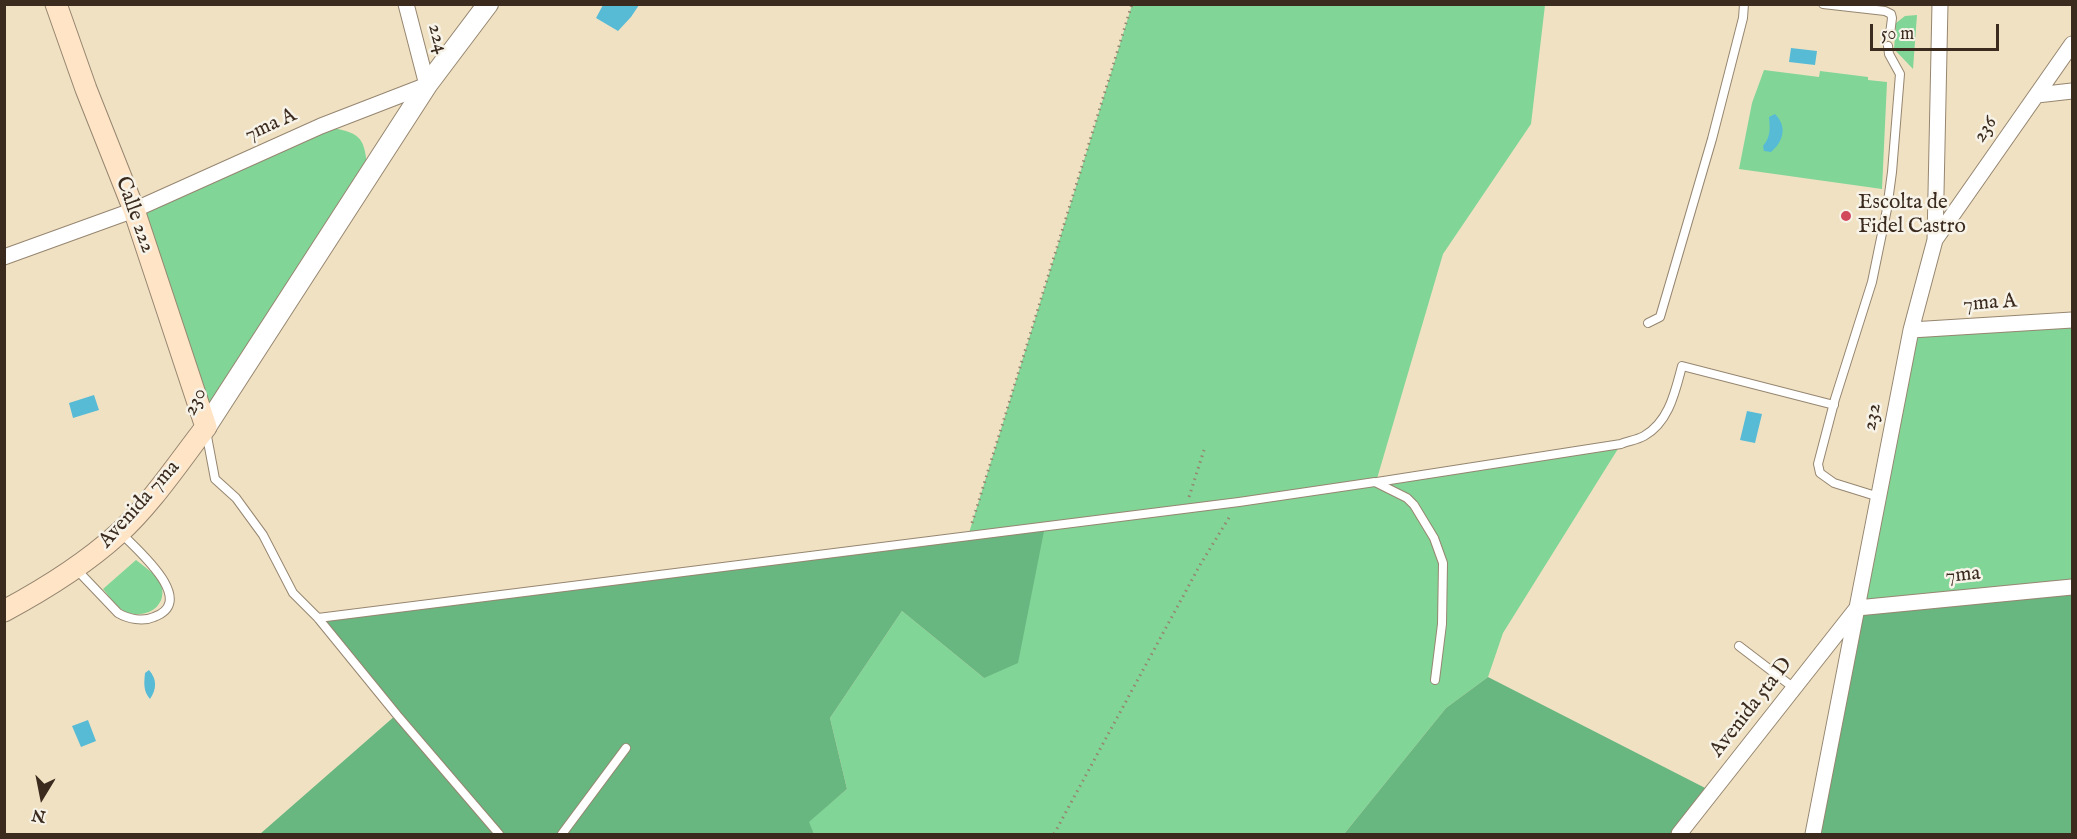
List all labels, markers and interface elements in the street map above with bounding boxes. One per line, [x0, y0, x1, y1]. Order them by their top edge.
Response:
scale bar [1873, 12, 2002, 50]
street label: 224 [421, 21, 453, 57]
text: 50 m [1881, 23, 1914, 46]
street label: 7ma A [241, 104, 301, 148]
street label: 236 [1968, 112, 2004, 148]
street label: Calle 222 [109, 173, 159, 257]
place label: Escolta de Fidel Castro [1858, 191, 1966, 241]
marker: Escolta de Fidel Castro [1839, 209, 1853, 223]
street label: 7ma A [1962, 290, 2018, 318]
street label: 230 [178, 384, 214, 420]
street label: 232 [1858, 401, 1888, 433]
street label: Avenida 7ma [94, 456, 186, 554]
street label: 7ma [1944, 562, 1982, 590]
street label: Avenida 5ta D [1705, 653, 1799, 763]
north arrow [12, 767, 72, 827]
text: N [30, 804, 47, 826]

